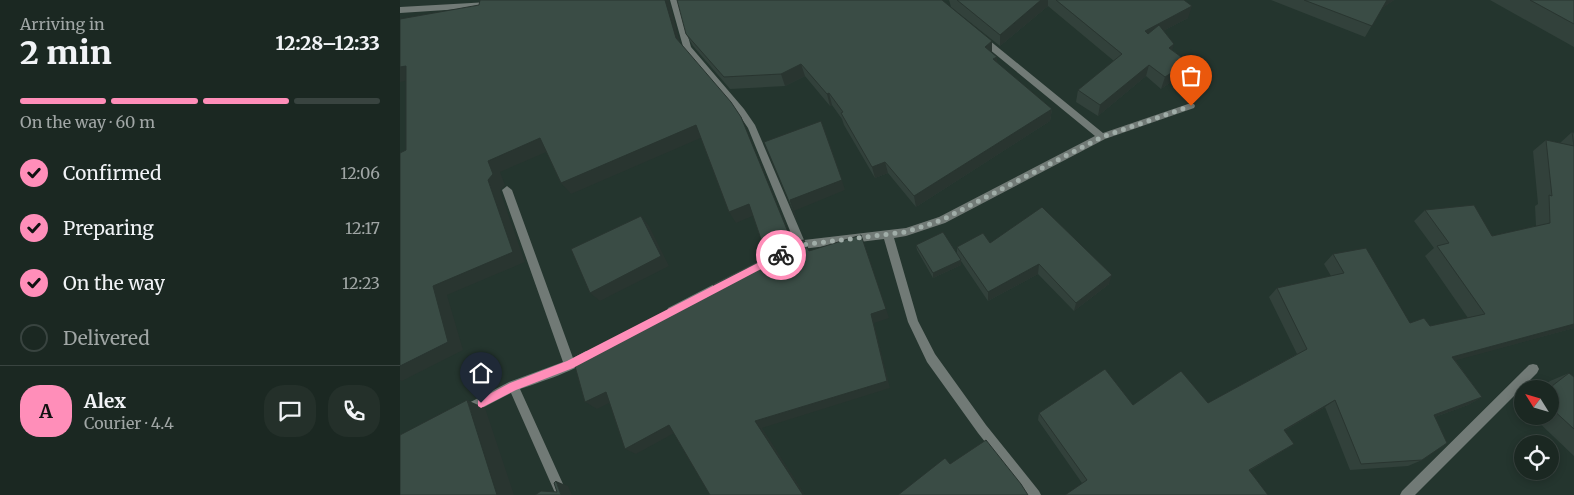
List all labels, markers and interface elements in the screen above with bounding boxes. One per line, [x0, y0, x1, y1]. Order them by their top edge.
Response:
text: Arriving in [20, 14, 105, 34]
text: 12:28–12:33 [276, 31, 380, 55]
text: 2 min [20, 33, 112, 73]
pin [1170, 55, 1212, 106]
icon: bag [1177, 62, 1205, 90]
text: On the way · 60 m [20, 112, 155, 132]
icon: check [20, 159, 48, 187]
text: Confirmed [63, 161, 161, 185]
text: 12:06 [340, 163, 380, 183]
icon: check [20, 214, 48, 242]
text: Preparing [63, 216, 154, 240]
text: 12:17 [345, 218, 380, 238]
courier [756, 230, 806, 280]
icon: bike [767, 241, 795, 269]
icon: check [20, 269, 48, 297]
text: On the way [63, 271, 165, 295]
text: 12:23 [342, 273, 380, 293]
text: Delivered [63, 326, 150, 350]
pin [460, 352, 502, 403]
icon: home [467, 359, 495, 387]
north arrow [1514, 380, 1559, 425]
map controls [1514, 380, 1559, 480]
button: chat [264, 385, 316, 437]
button: phone [328, 385, 380, 437]
text: Alex [84, 389, 126, 413]
text: A [39, 399, 53, 423]
text: Courier · 4.4 [84, 413, 174, 433]
button: locate [1514, 435, 1559, 480]

